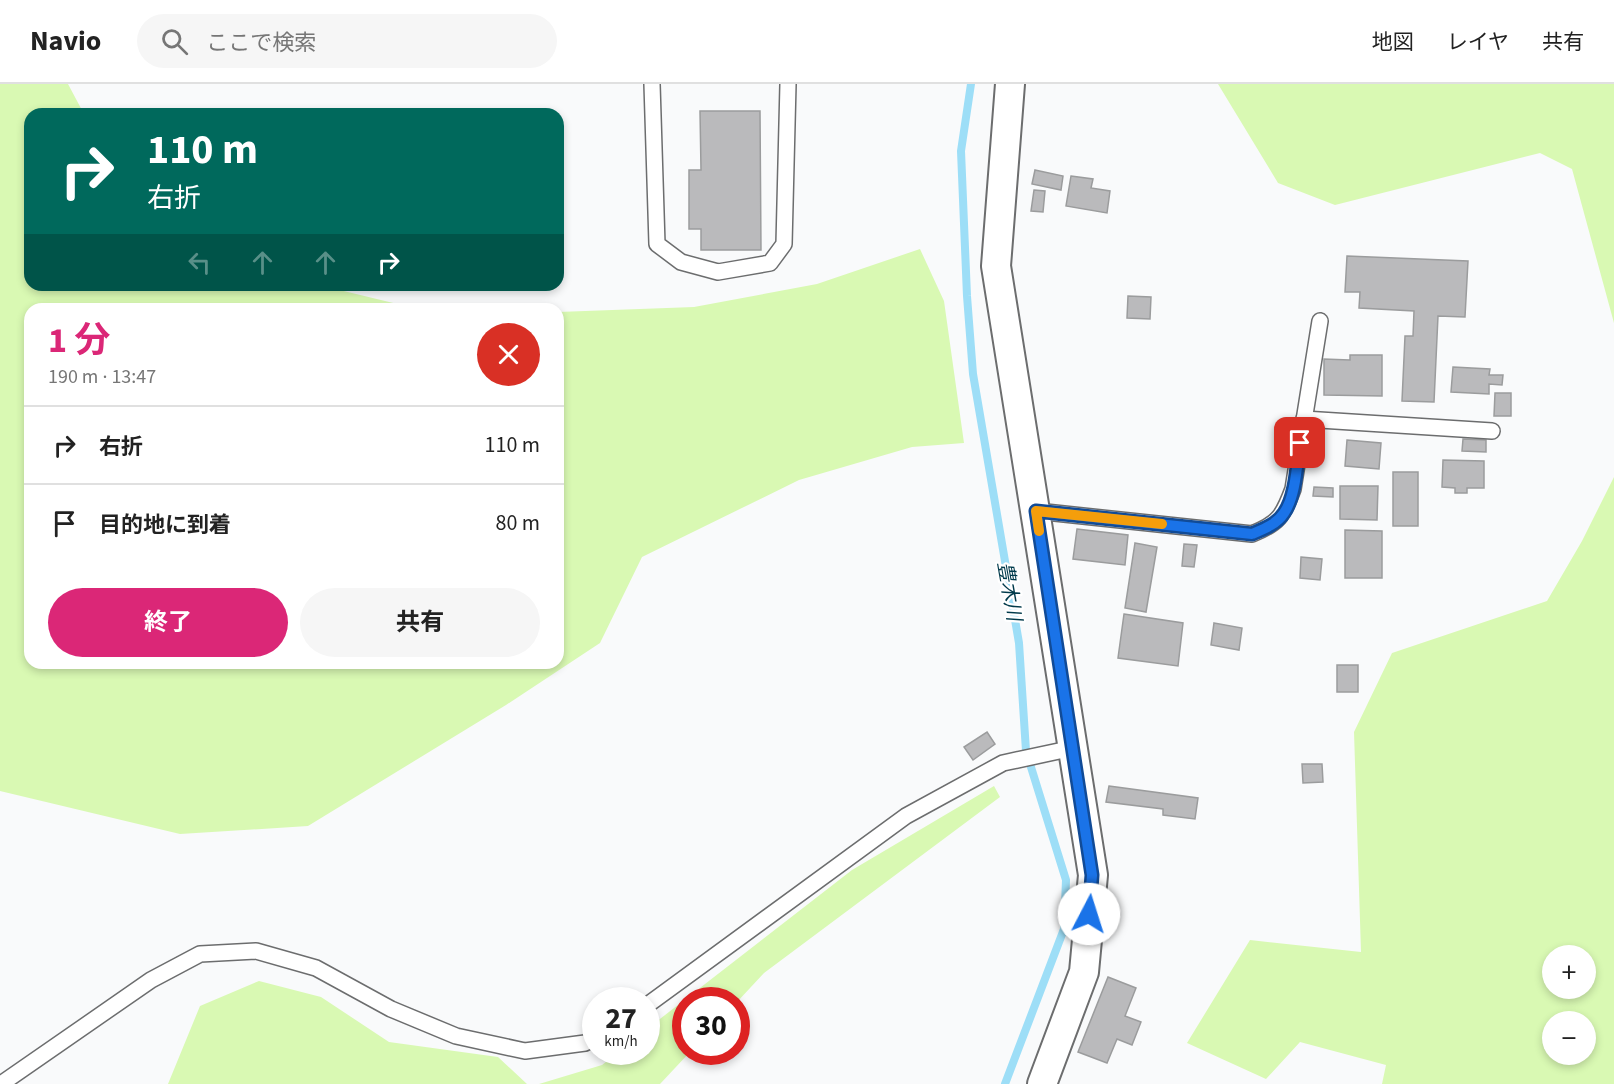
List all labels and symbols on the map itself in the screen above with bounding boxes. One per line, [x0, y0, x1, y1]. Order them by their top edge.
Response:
pin [1274, 417, 1325, 468]
water label: 豊木川 [990, 559, 1028, 625]
position arrow [1057, 882, 1121, 946]
speed limit sign: 30 [672, 987, 750, 1065]

